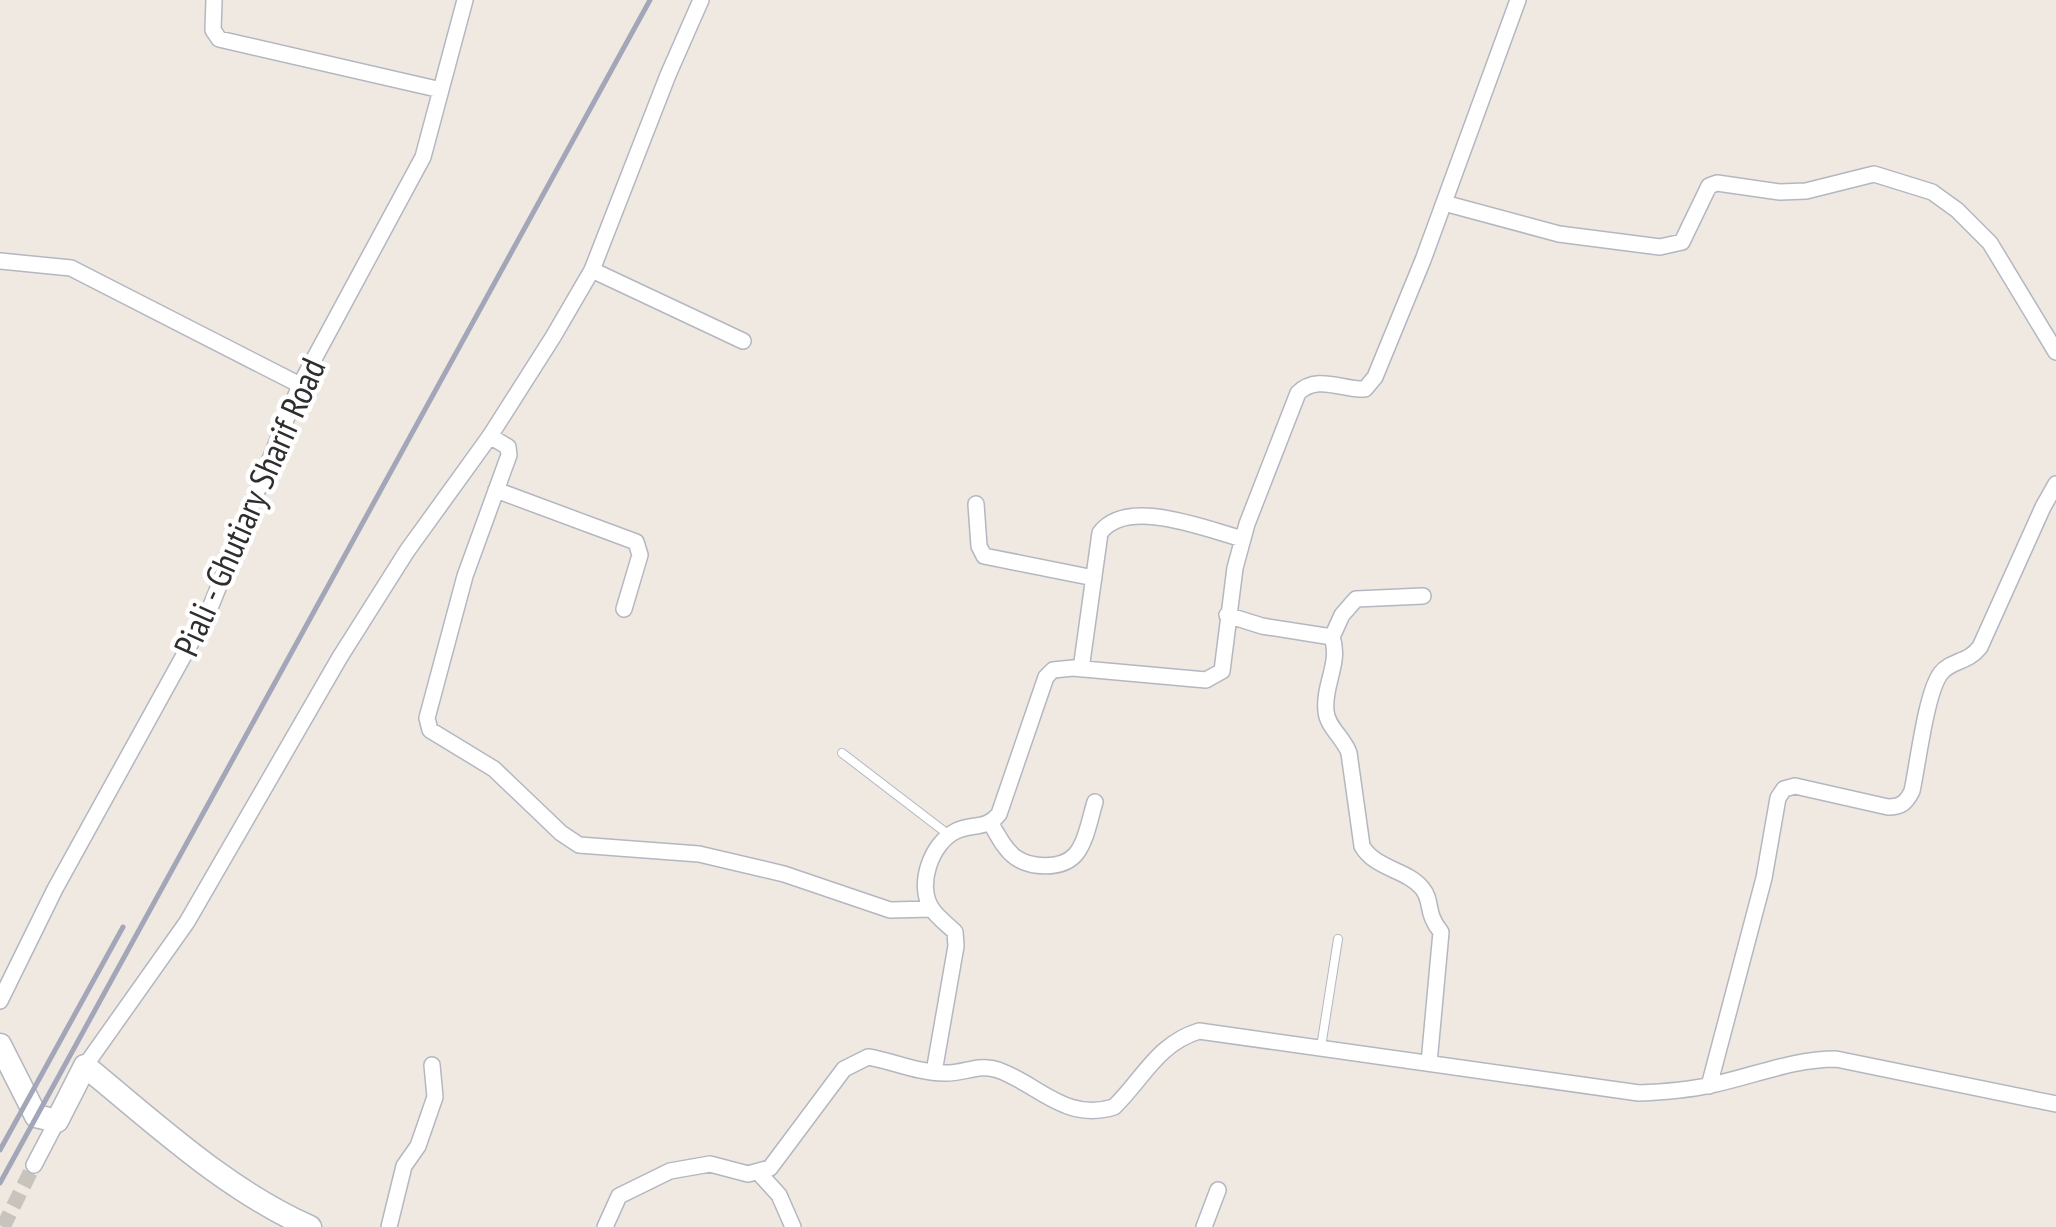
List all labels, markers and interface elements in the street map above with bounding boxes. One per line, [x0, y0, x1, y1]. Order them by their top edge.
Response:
street label: Piali - Ghutiary Sharif Road [163, 351, 335, 663]

